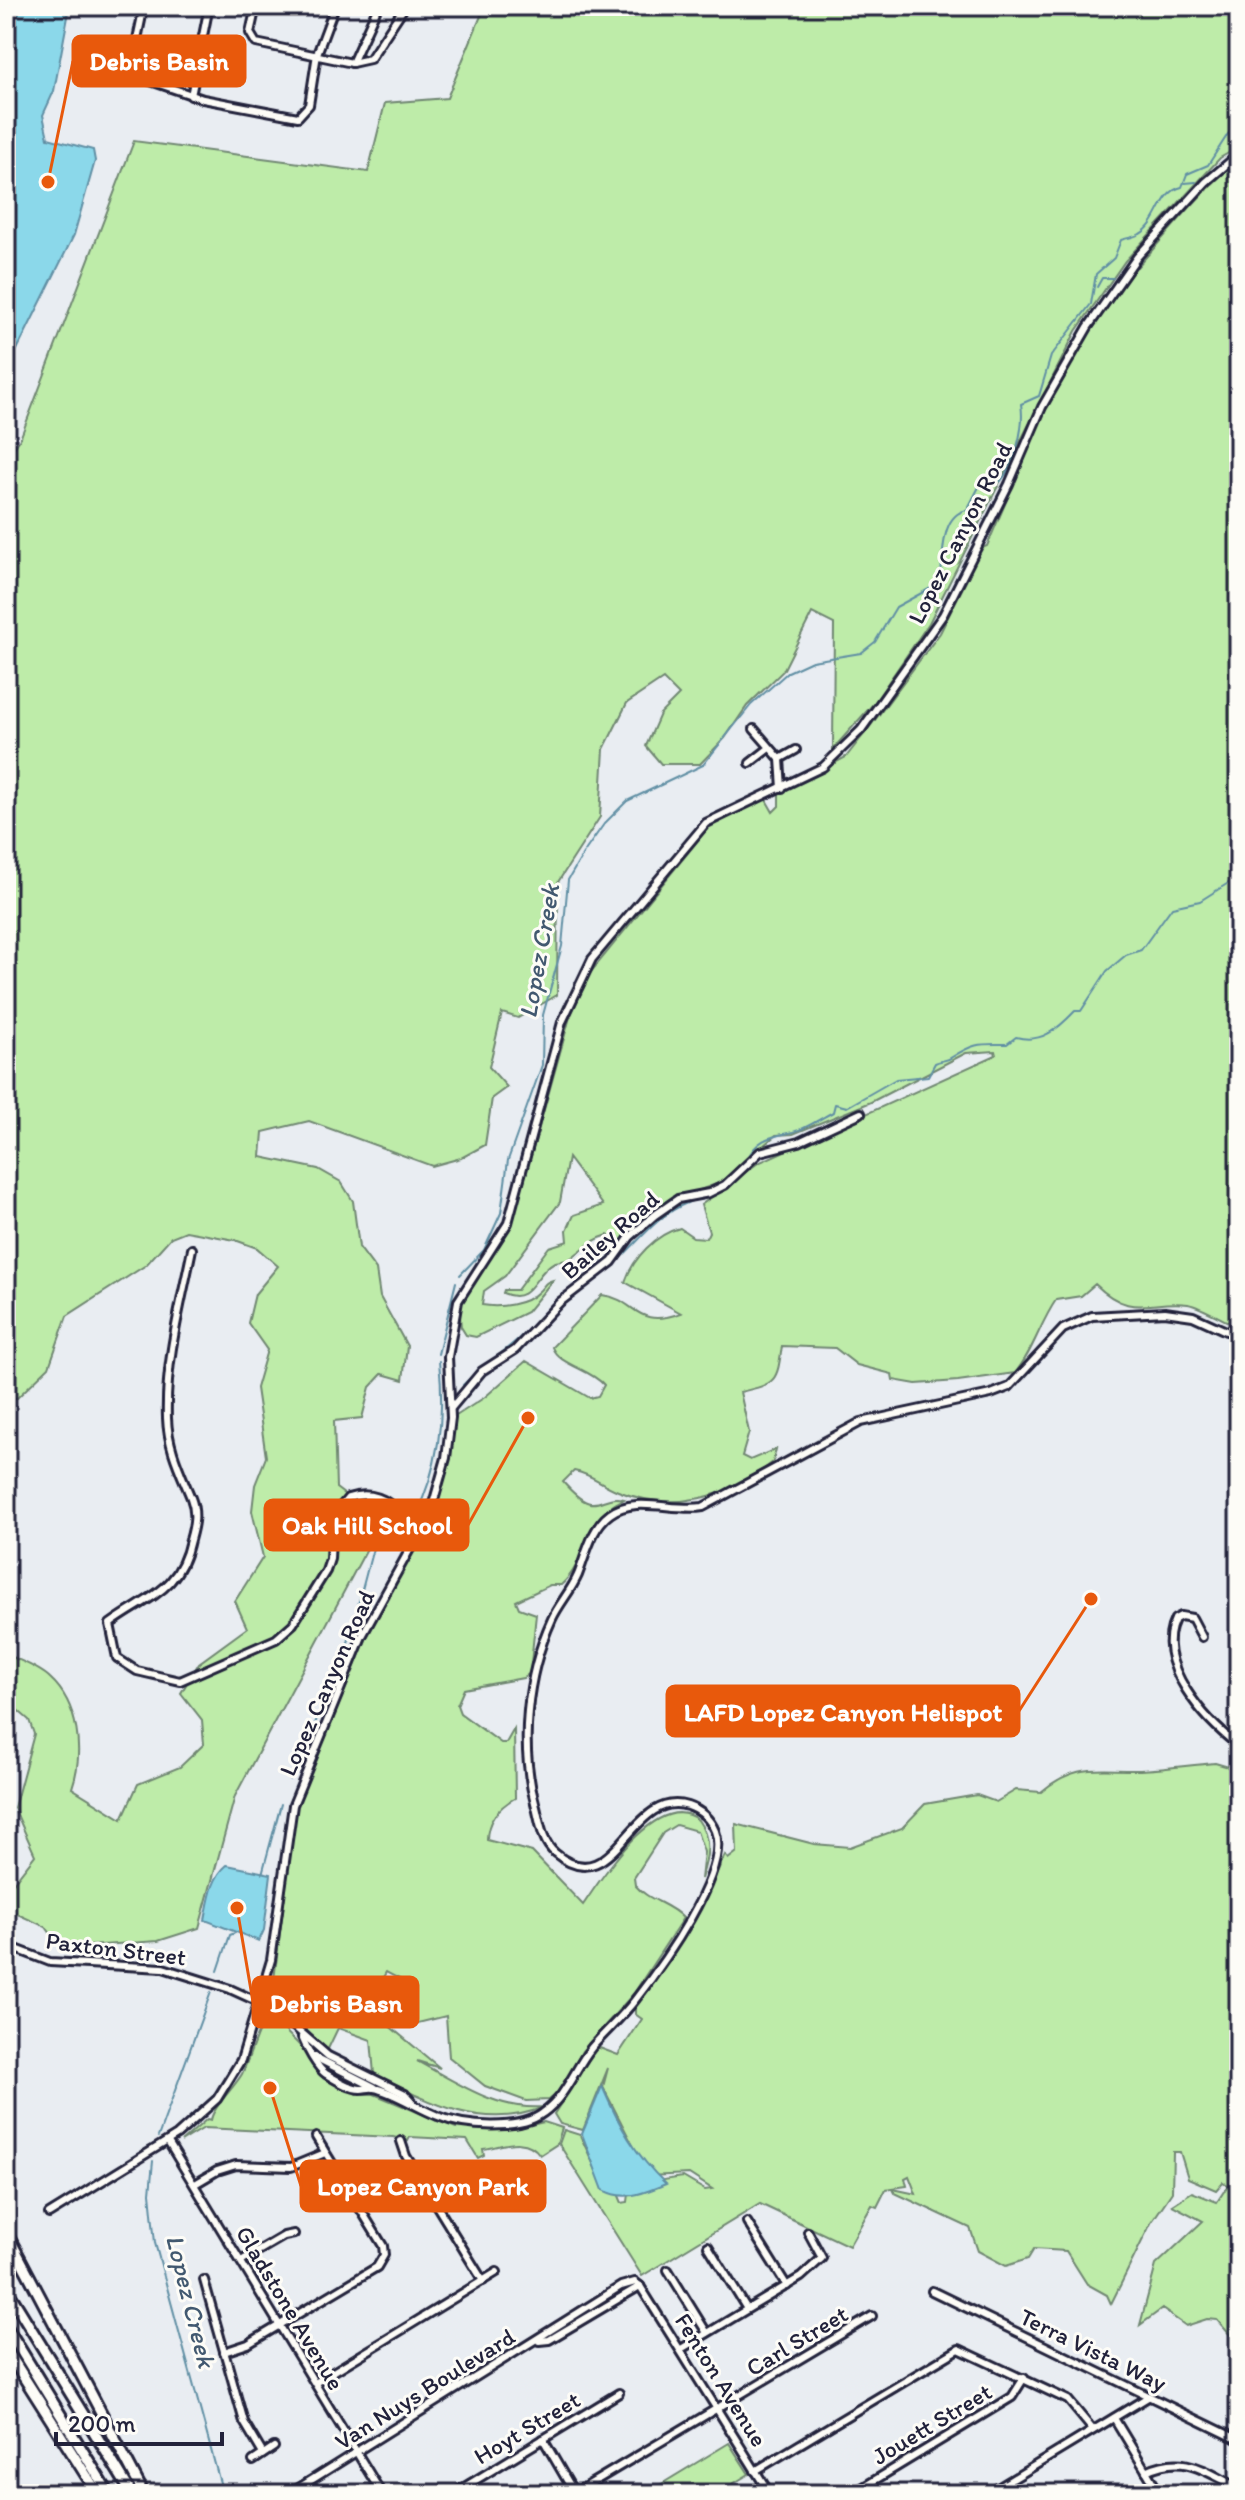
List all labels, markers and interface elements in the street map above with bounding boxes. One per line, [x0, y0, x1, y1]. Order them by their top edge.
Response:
callout: Debris Basin [73, 36, 245, 86]
text: Debris Basin [89, 45, 229, 77]
street label: Lopez Canyon Road [901, 437, 1018, 629]
water label: Lopez Creek [511, 880, 567, 1021]
street label: Bailey Road [555, 1184, 665, 1285]
callout: Oak Hill School [265, 1500, 468, 1550]
text: Oak Hill School [282, 1509, 453, 1541]
street label: Lopez Canyon Road [273, 1585, 381, 1780]
callout: LAFD Lopez Canyon Helispot [667, 1686, 1019, 1736]
text: LAFD Lopez Canyon Helispot [684, 1696, 1002, 1728]
street label: Paxton Street [44, 1926, 188, 1971]
callout: Debris Basn [253, 1977, 418, 2027]
text: Debris Basn [270, 1987, 403, 2019]
callout: Lopez Canyon Park [301, 2161, 545, 2211]
text: Lopez Canyon Park [317, 2170, 529, 2202]
street label: Gladstone Avenue [230, 2220, 351, 2395]
water label: Lopez Creek [159, 2231, 223, 2372]
street label: Carl Street [741, 2299, 853, 2382]
street label: Terra Vista Way [1015, 2301, 1171, 2398]
street label: Fenton Avenue [669, 2308, 774, 2452]
street label: Van Nuys Boulevard [329, 2321, 520, 2456]
street label: Jouett Street [867, 2377, 997, 2471]
street label: Hoyt Street [469, 2385, 585, 2470]
scale bar [56, 2396, 222, 2446]
text: 200 m [68, 2409, 136, 2438]

